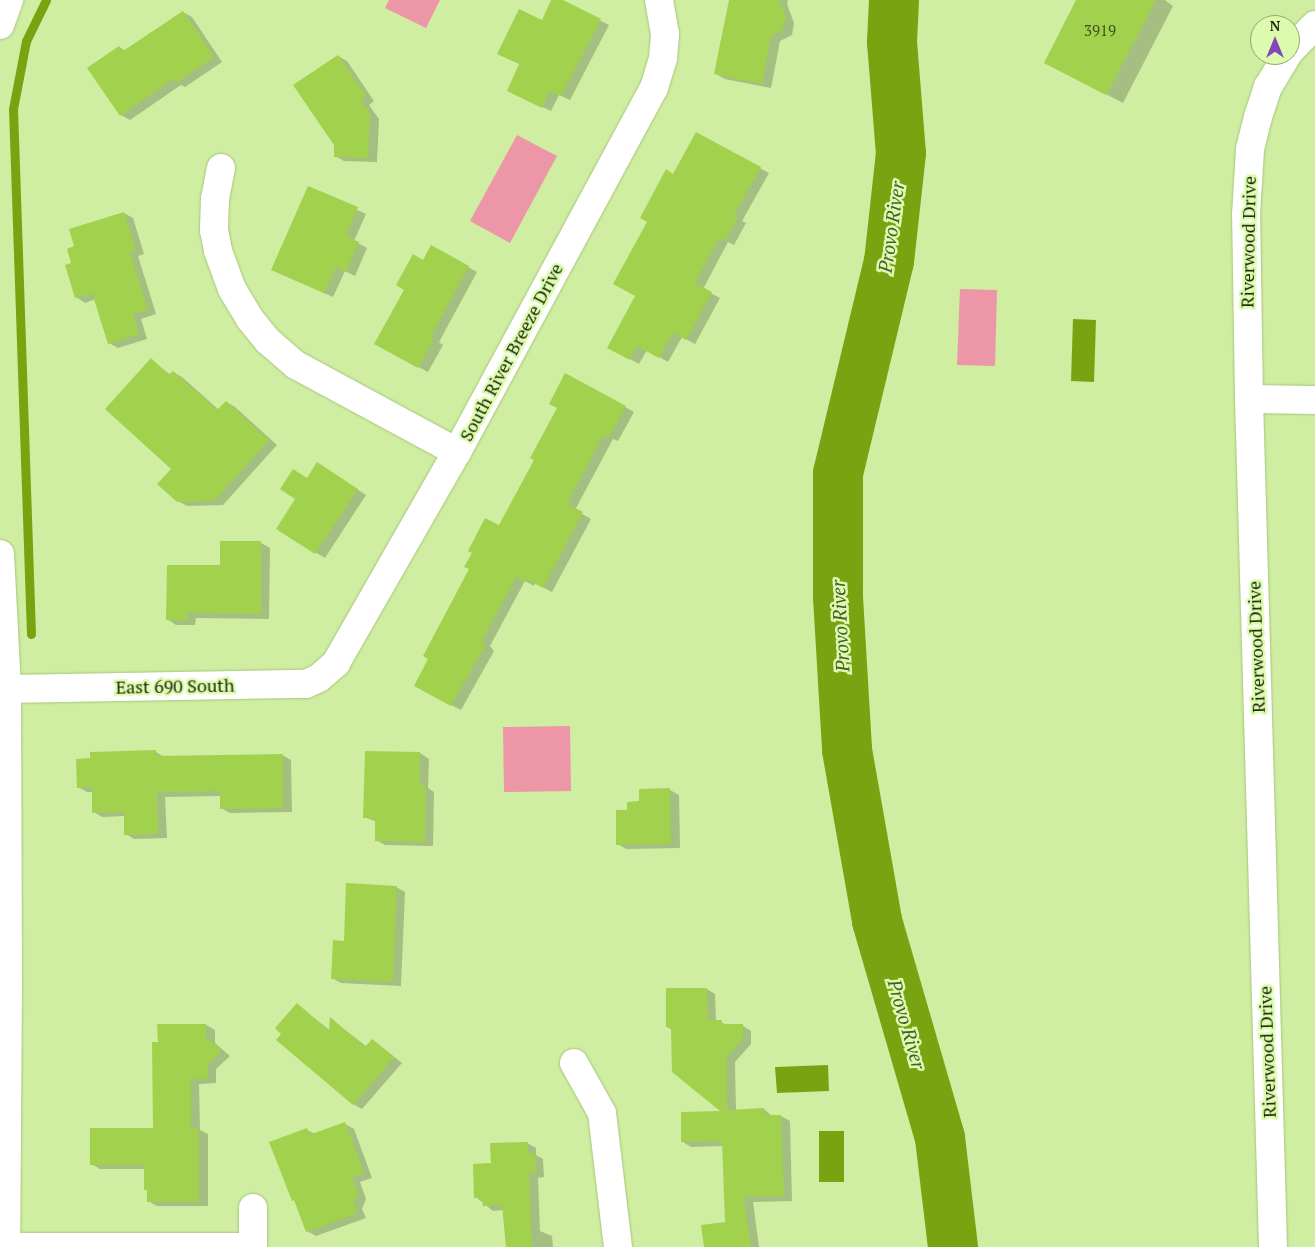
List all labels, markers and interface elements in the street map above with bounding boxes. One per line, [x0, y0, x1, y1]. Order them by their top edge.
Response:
north arrow [1250, 15, 1300, 65]
text: N [1270, 16, 1280, 35]
house number: 3919 [1084, 22, 1116, 40]
street label: Riverwood Drive [1236, 176, 1260, 308]
water label: Provo River [873, 180, 909, 274]
street label: South River Breeze Drive [455, 259, 567, 445]
water label: Provo River [826, 579, 854, 673]
street label: Riverwood Drive [1243, 581, 1269, 713]
street label: East 690 South [115, 674, 235, 698]
water label: Provo River [883, 977, 931, 1071]
street label: Riverwood Drive [1254, 986, 1280, 1118]

